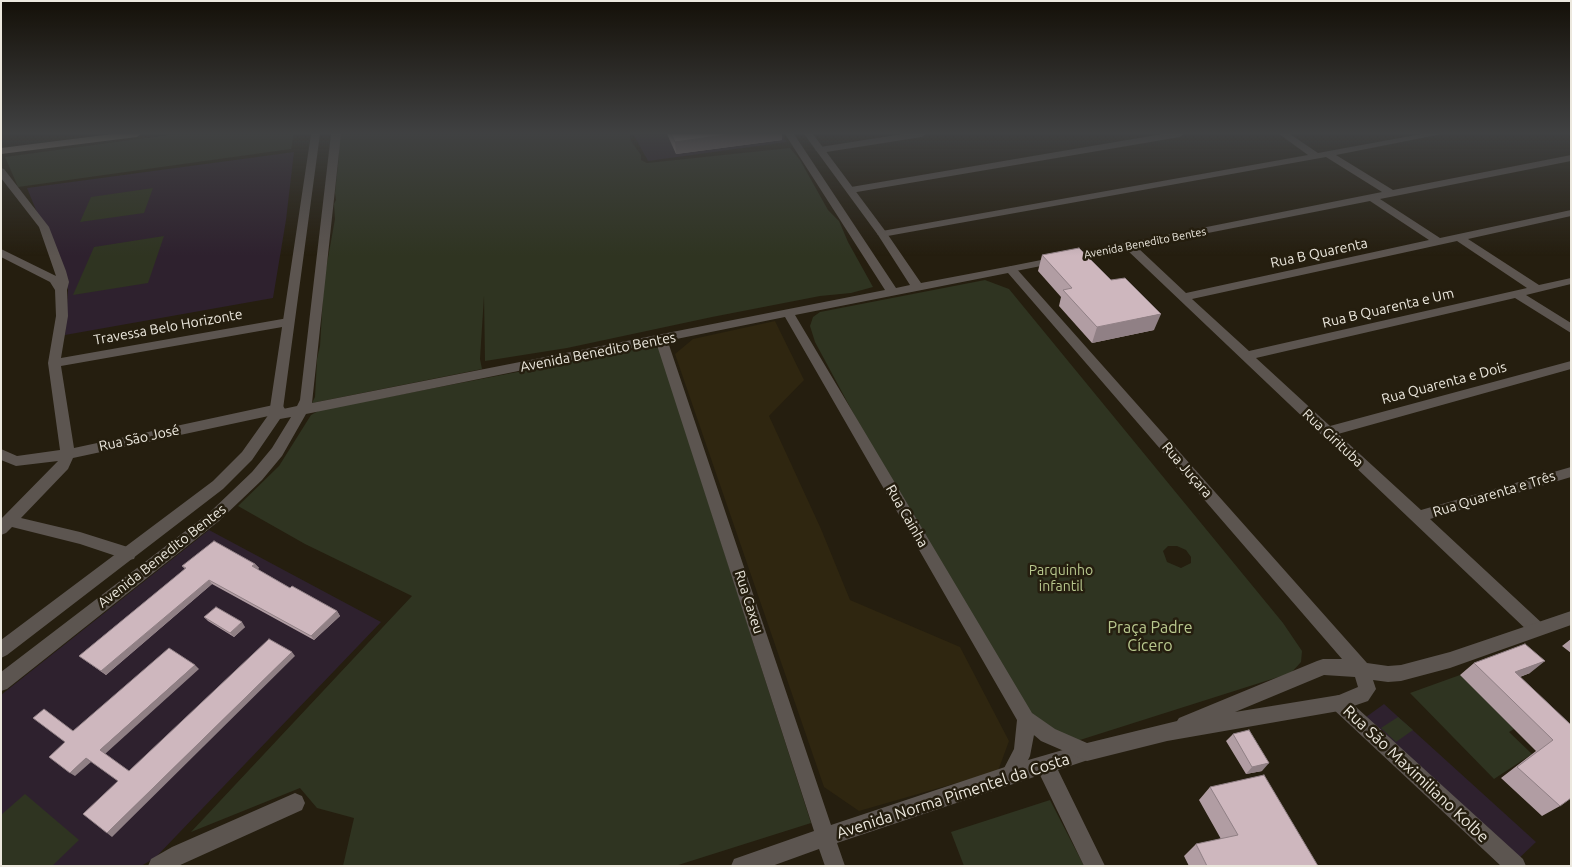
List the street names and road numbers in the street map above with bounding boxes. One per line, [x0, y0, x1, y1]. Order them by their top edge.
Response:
street label: Avenida Benedito Bentes [1083, 225, 1207, 261]
street label: Rua B Quarenta [1269, 234, 1369, 272]
street label: Rua B Quarenta e Um [1320, 285, 1456, 331]
street label: Travessa Belo Horizonte [92, 306, 244, 348]
street label: Avenida Benedito Bentes [519, 329, 677, 375]
street label: Rua Quarenta e Dois [1380, 358, 1508, 408]
street label: Rua Girituba [1299, 405, 1367, 471]
street label: Rua São José [97, 421, 181, 455]
street label: Rua Juçara [1158, 439, 1216, 501]
street label: Rua Quarenta e Três [1431, 467, 1557, 521]
street label: Rua Cainha [882, 482, 932, 550]
street label: Avenida Benedito Bentes [95, 501, 229, 611]
street label: Rua Caxeu [731, 568, 767, 636]
street label: Rua São Maximiliano Kolbe [1339, 701, 1493, 847]
street label: Avenida Norma Pimentel da Costa [834, 749, 1072, 843]

